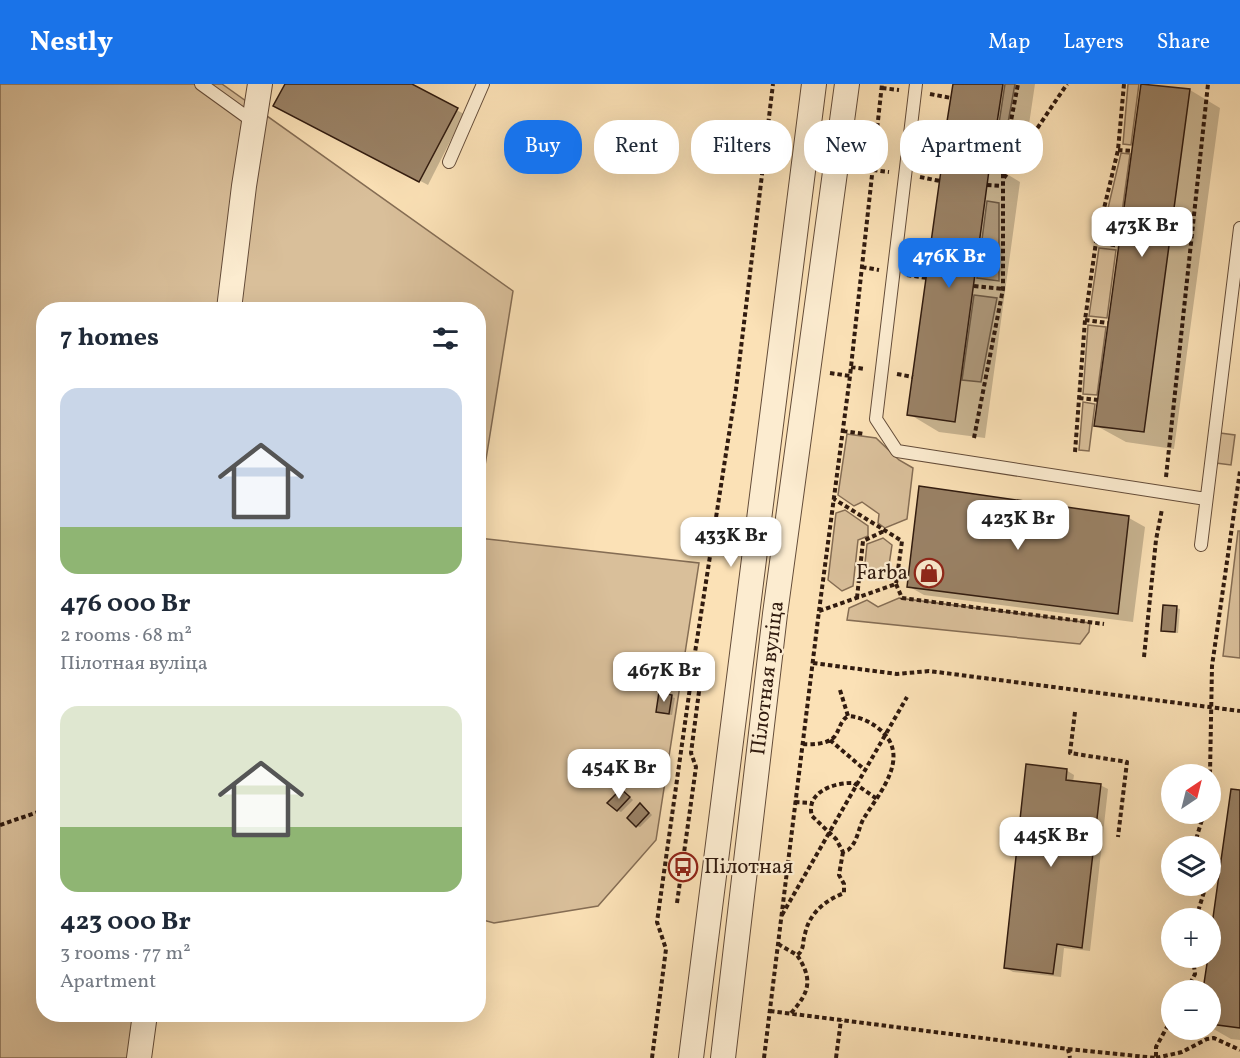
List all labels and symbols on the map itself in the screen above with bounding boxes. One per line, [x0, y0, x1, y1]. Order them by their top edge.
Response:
pin: 473K Br [1087, 207, 1197, 258]
pin: 476K Br [894, 238, 1004, 289]
pin: 423K Br [963, 500, 1073, 551]
pin: 433K Br [676, 517, 786, 568]
shop icon: Farba [913, 557, 945, 589]
place label: Farba [856, 559, 908, 588]
street label: Пілотная вуліца [744, 599, 792, 757]
pin: 467K Br [609, 652, 719, 703]
pin: 454K Br [564, 749, 674, 800]
north arrow [1161, 764, 1221, 824]
pin: 445K Br [996, 817, 1106, 868]
bus stop icon: Пілотная [667, 851, 699, 883]
place label: Пілотная [704, 853, 793, 882]

